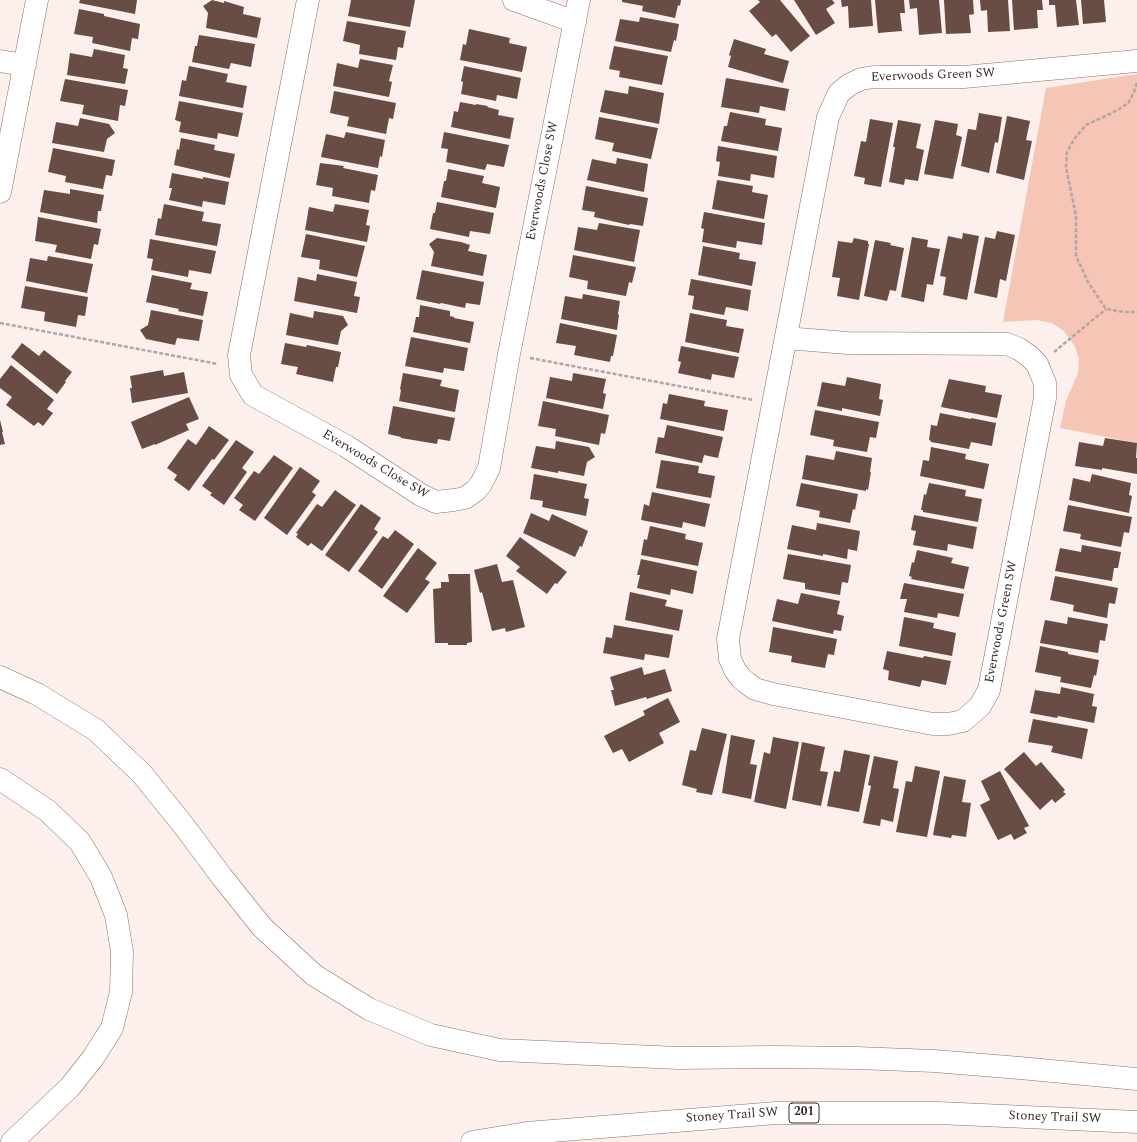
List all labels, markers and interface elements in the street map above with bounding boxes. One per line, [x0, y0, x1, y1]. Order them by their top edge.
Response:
street label: Everwoods Green SW [871, 66, 995, 86]
street label: Everwoods Close SW [524, 120, 562, 242]
street label: Everwoods Close SW [319, 427, 431, 503]
street label: Everwoods Green SW [982, 559, 1022, 685]
road number: 201 [789, 1103, 819, 1123]
street label: Stoney Trail SW [685, 1105, 779, 1127]
street label: Stoney Trail SW [1008, 1109, 1102, 1127]

